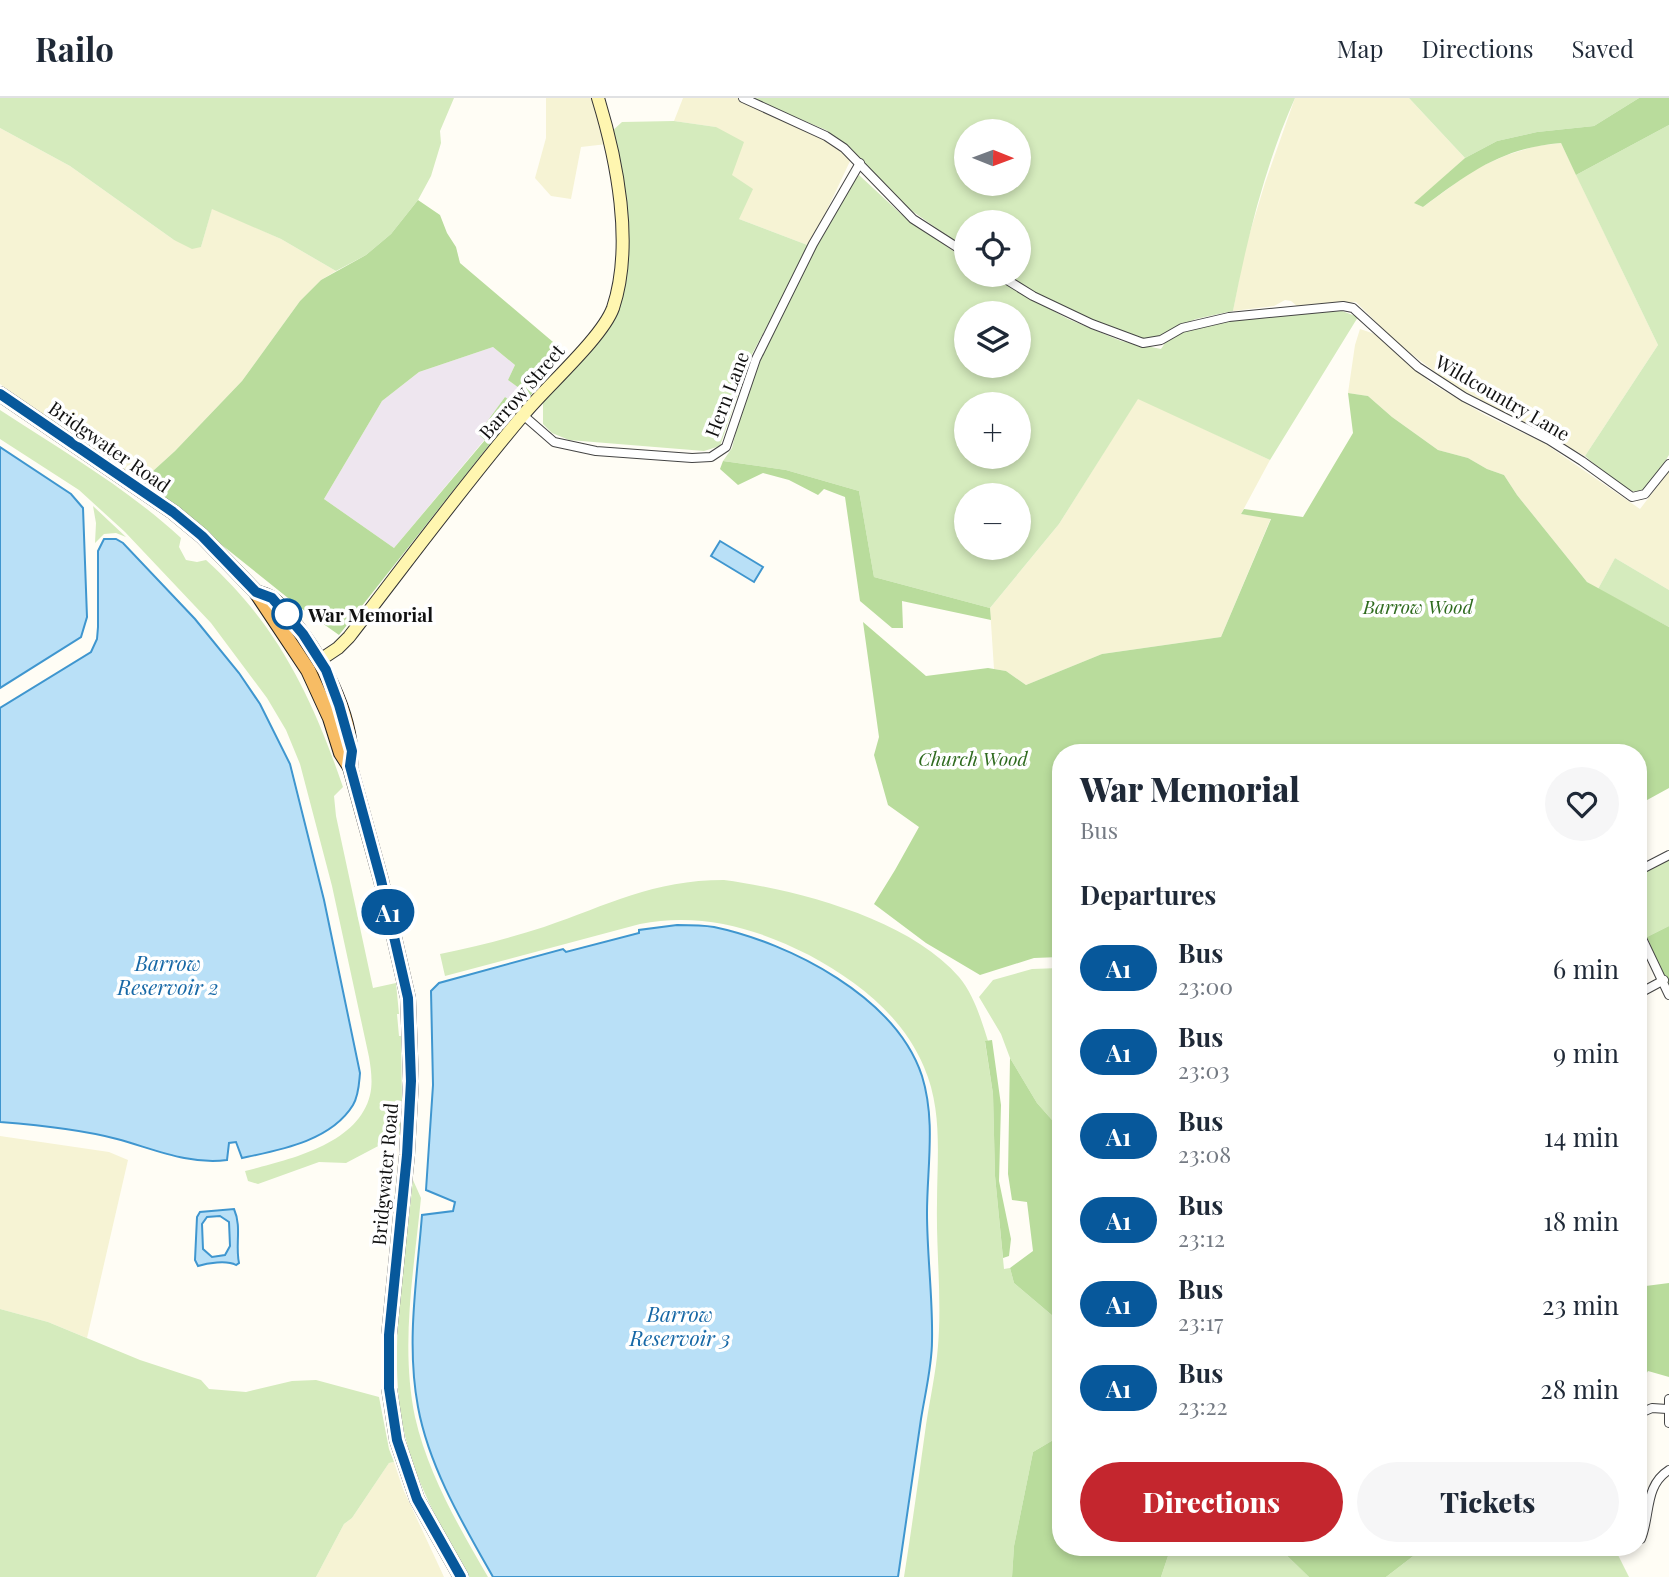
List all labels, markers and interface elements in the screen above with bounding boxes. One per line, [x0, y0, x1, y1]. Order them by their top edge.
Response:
text: Railo [35, 26, 114, 70]
text: Map [1337, 32, 1383, 64]
text: Directions [1421, 32, 1534, 64]
text: Saved [1572, 32, 1634, 64]
north arrow [954, 119, 1031, 196]
map controls [954, 119, 1031, 560]
button: locate [954, 210, 1031, 287]
button: layers [954, 301, 1031, 378]
street label: Barrow Street [472, 338, 570, 444]
street label: Hern Lane [698, 347, 754, 441]
street label: Wildcountry Lane [1430, 347, 1575, 446]
button: + [954, 392, 1031, 469]
street label: Bridgwater Road [44, 394, 176, 498]
button: − [954, 483, 1031, 560]
park label: Barrow Wood [1362, 593, 1474, 619]
marker: War Memorial [272, 599, 302, 629]
place label: War Memorial [307, 601, 433, 627]
park label: Church Wood [918, 745, 1029, 771]
text: War Memorial [1080, 766, 1300, 810]
button: heart [1545, 767, 1619, 841]
text: Bus [1080, 814, 1118, 845]
text: Departures [1080, 877, 1216, 912]
line badge: A1 [356, 889, 420, 935]
text: A1 [375, 896, 401, 928]
text: Bus [1178, 935, 1223, 970]
water label: Barrow Reservoir 2 [116, 948, 219, 1000]
text: 6 min [1553, 951, 1619, 986]
text: A1 [1106, 952, 1131, 984]
text: 23:00 [1178, 970, 1233, 1001]
text: Bus [1178, 1019, 1223, 1054]
text: 9 min [1553, 1035, 1619, 1070]
text: A1 [1106, 1036, 1131, 1068]
text: 23:03 [1178, 1054, 1230, 1085]
street label: Bridgwater Road [365, 1102, 403, 1246]
text: Bus [1178, 1103, 1223, 1138]
text: 14 min [1544, 1119, 1619, 1154]
text: A1 [1106, 1120, 1131, 1152]
text: 23:08 [1178, 1138, 1231, 1169]
text: Bus [1178, 1187, 1223, 1222]
text: 18 min [1543, 1203, 1619, 1238]
text: A1 [1106, 1204, 1131, 1236]
text: 23:12 [1178, 1222, 1225, 1253]
text: Bus [1178, 1271, 1223, 1306]
text: 23 min [1542, 1287, 1619, 1322]
text: A1 [1106, 1288, 1131, 1320]
water label: Barrow Reservoir 3 [628, 1299, 731, 1351]
text: 23:17 [1178, 1306, 1223, 1337]
text: Bus [1178, 1355, 1223, 1390]
text: 28 min [1540, 1371, 1619, 1406]
text: A1 [1106, 1372, 1131, 1404]
text: 23:22 [1178, 1390, 1228, 1421]
button: Directions [1080, 1462, 1343, 1542]
button: Tickets [1357, 1462, 1619, 1542]

